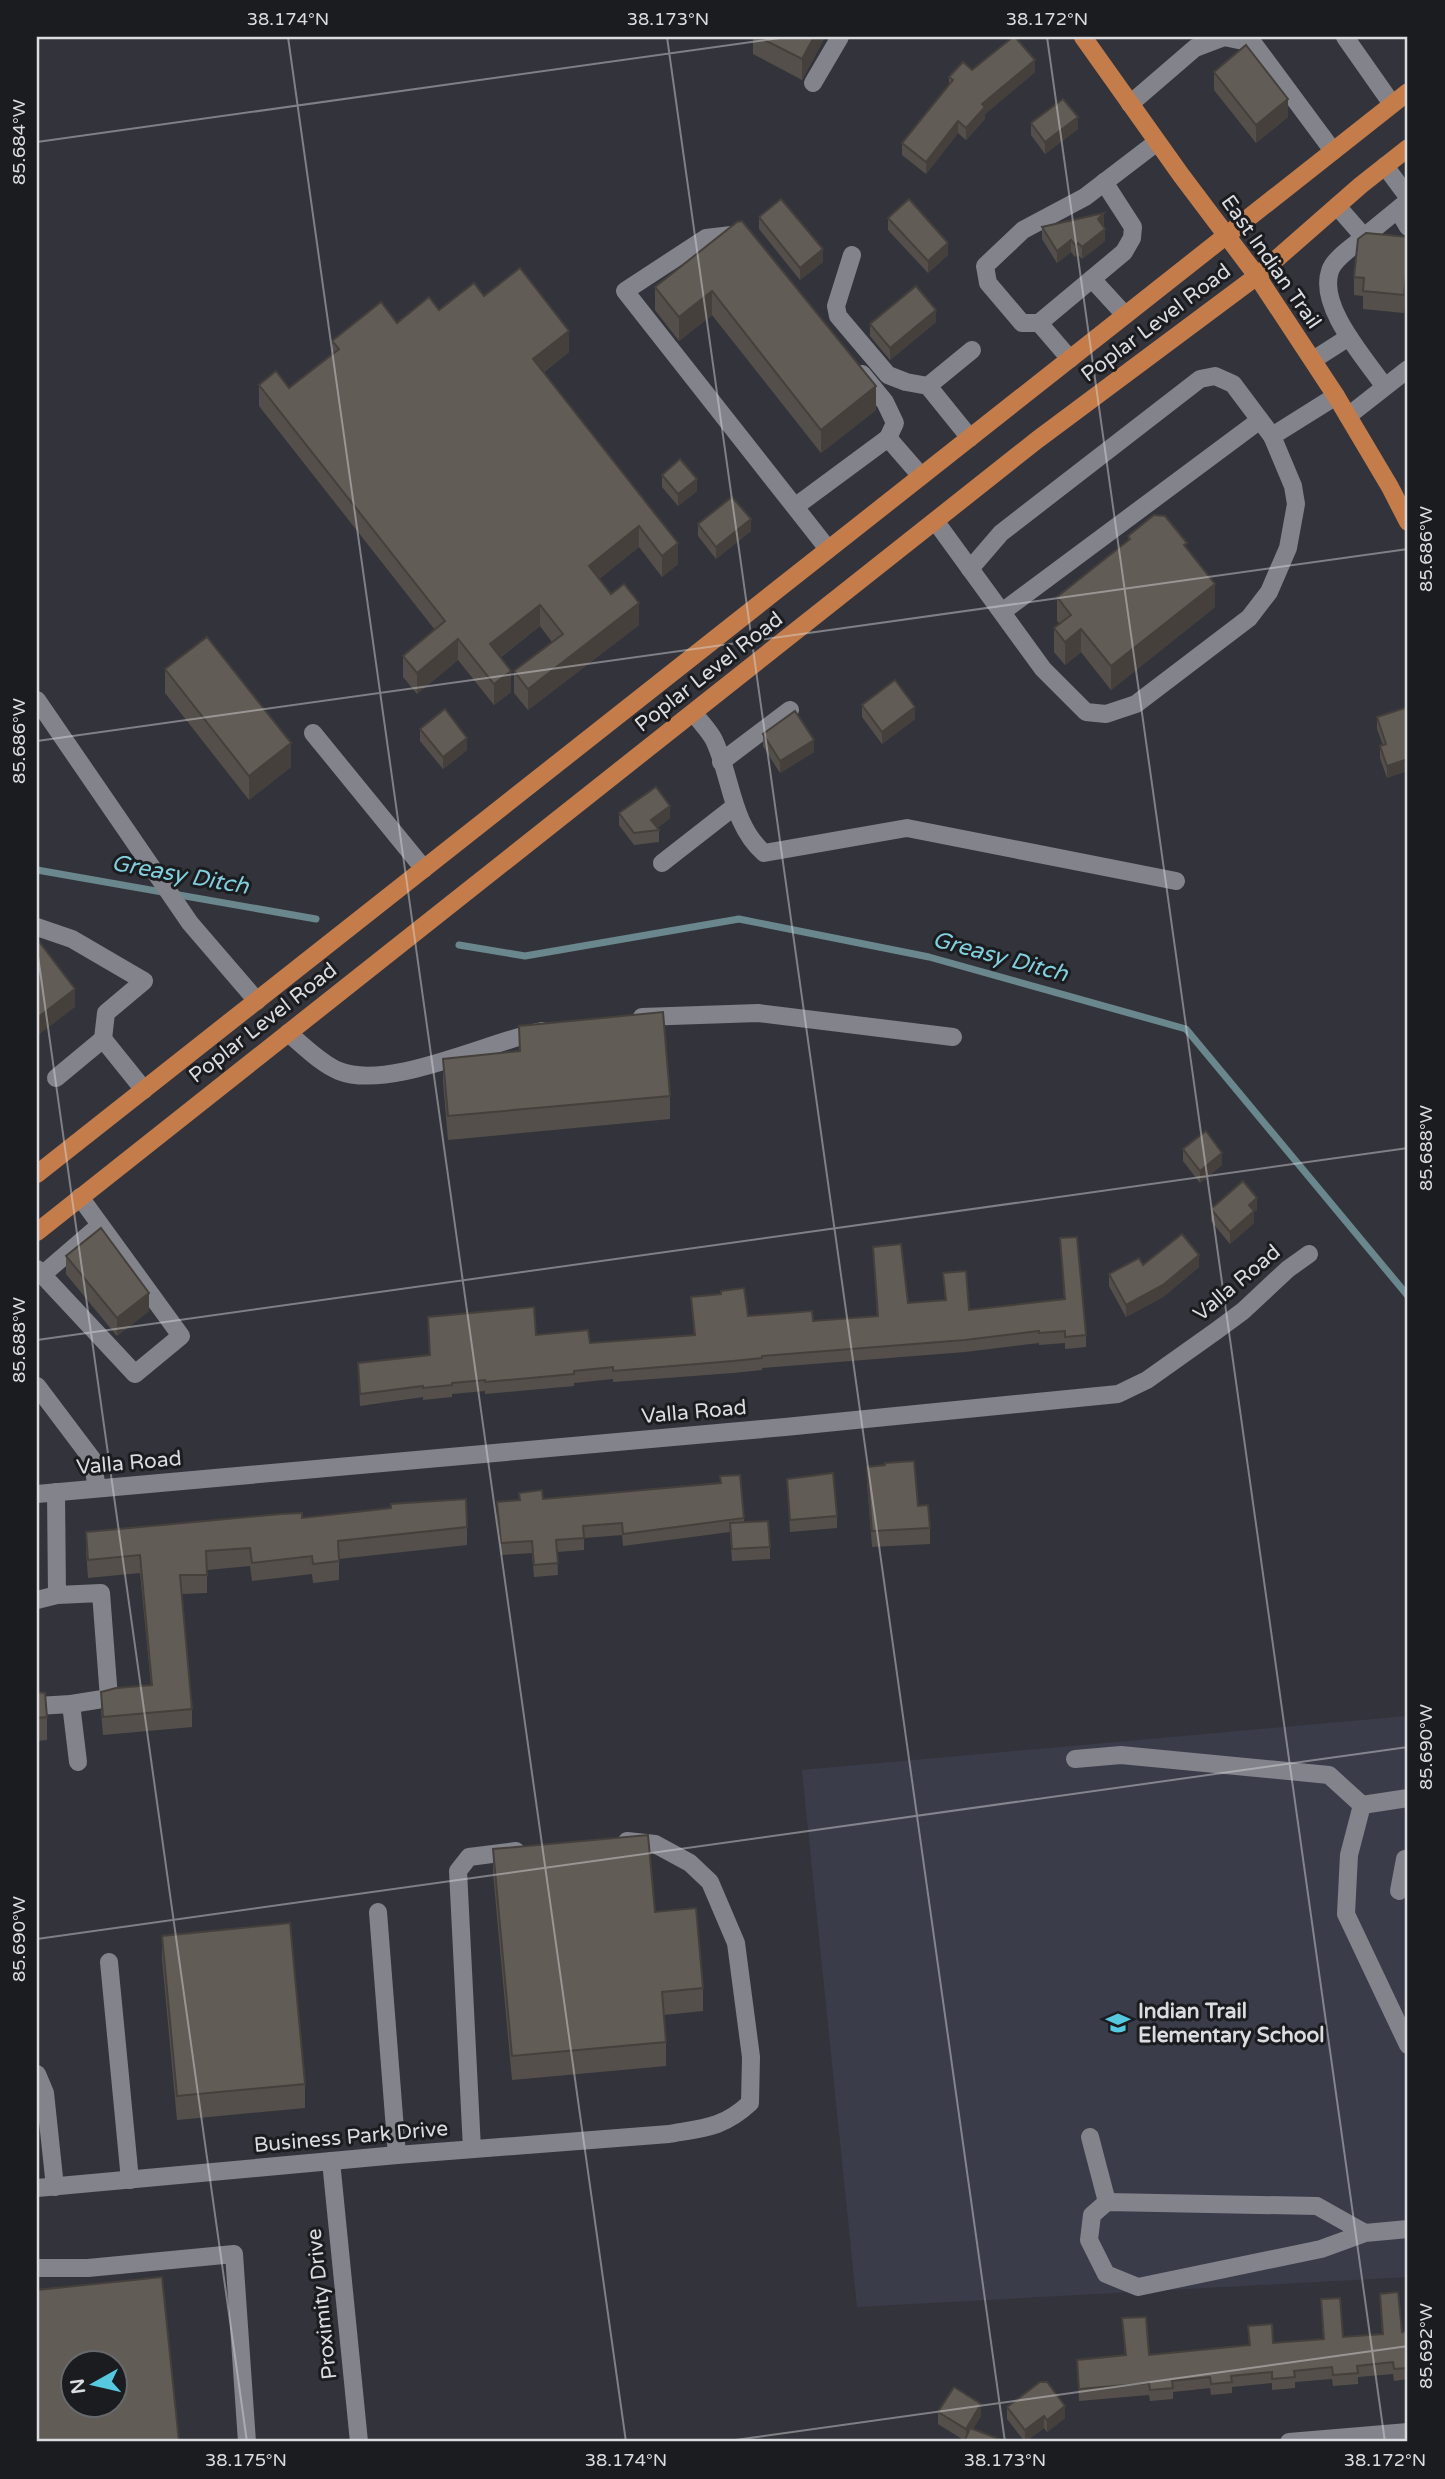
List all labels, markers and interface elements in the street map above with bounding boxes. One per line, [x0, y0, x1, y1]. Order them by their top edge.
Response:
text: 38.174°N [247, 8, 329, 30]
text: 38.173°N [627, 8, 709, 30]
text: 38.172°N [1006, 8, 1088, 30]
text: 85.684°W [8, 99, 30, 185]
street label: East Indian Trail [1216, 190, 1326, 334]
street label: Poplar Level Road [1076, 259, 1236, 387]
text: 85.686°W [1415, 506, 1437, 592]
street label: Poplar Level Road [630, 607, 788, 737]
text: 85.686°W [8, 698, 30, 784]
water label: Greasy Ditch [109, 849, 252, 901]
water label: Greasy Ditch [929, 926, 1072, 989]
street label: Poplar Level Road [184, 958, 342, 1088]
text: 85.688°W [1415, 1105, 1437, 1191]
street label: Valla Road [1188, 1239, 1286, 1327]
text: 85.688°W [8, 1297, 30, 1383]
street label: Valla Road [640, 1395, 748, 1429]
street label: Valla Road [75, 1446, 183, 1480]
text: 85.690°W [1415, 1704, 1437, 1790]
text: 85.690°W [8, 1896, 30, 1982]
place label: Indian Trail Elementary School [1138, 1999, 1325, 2048]
school or university icon: Indian Trail Elementary School [1104, 2009, 1132, 2037]
street label: Business Park Drive [253, 2116, 449, 2158]
street label: Proximity Drive [302, 2227, 342, 2381]
text: 85.692°W [1415, 2303, 1437, 2389]
north arrow [60, 2350, 130, 2420]
text: N [66, 2377, 90, 2395]
text: 38.175°N [205, 2449, 287, 2471]
text: 38.174°N [585, 2449, 667, 2471]
text: 38.173°N [964, 2449, 1046, 2471]
text: 38.172°N [1344, 2449, 1426, 2471]

